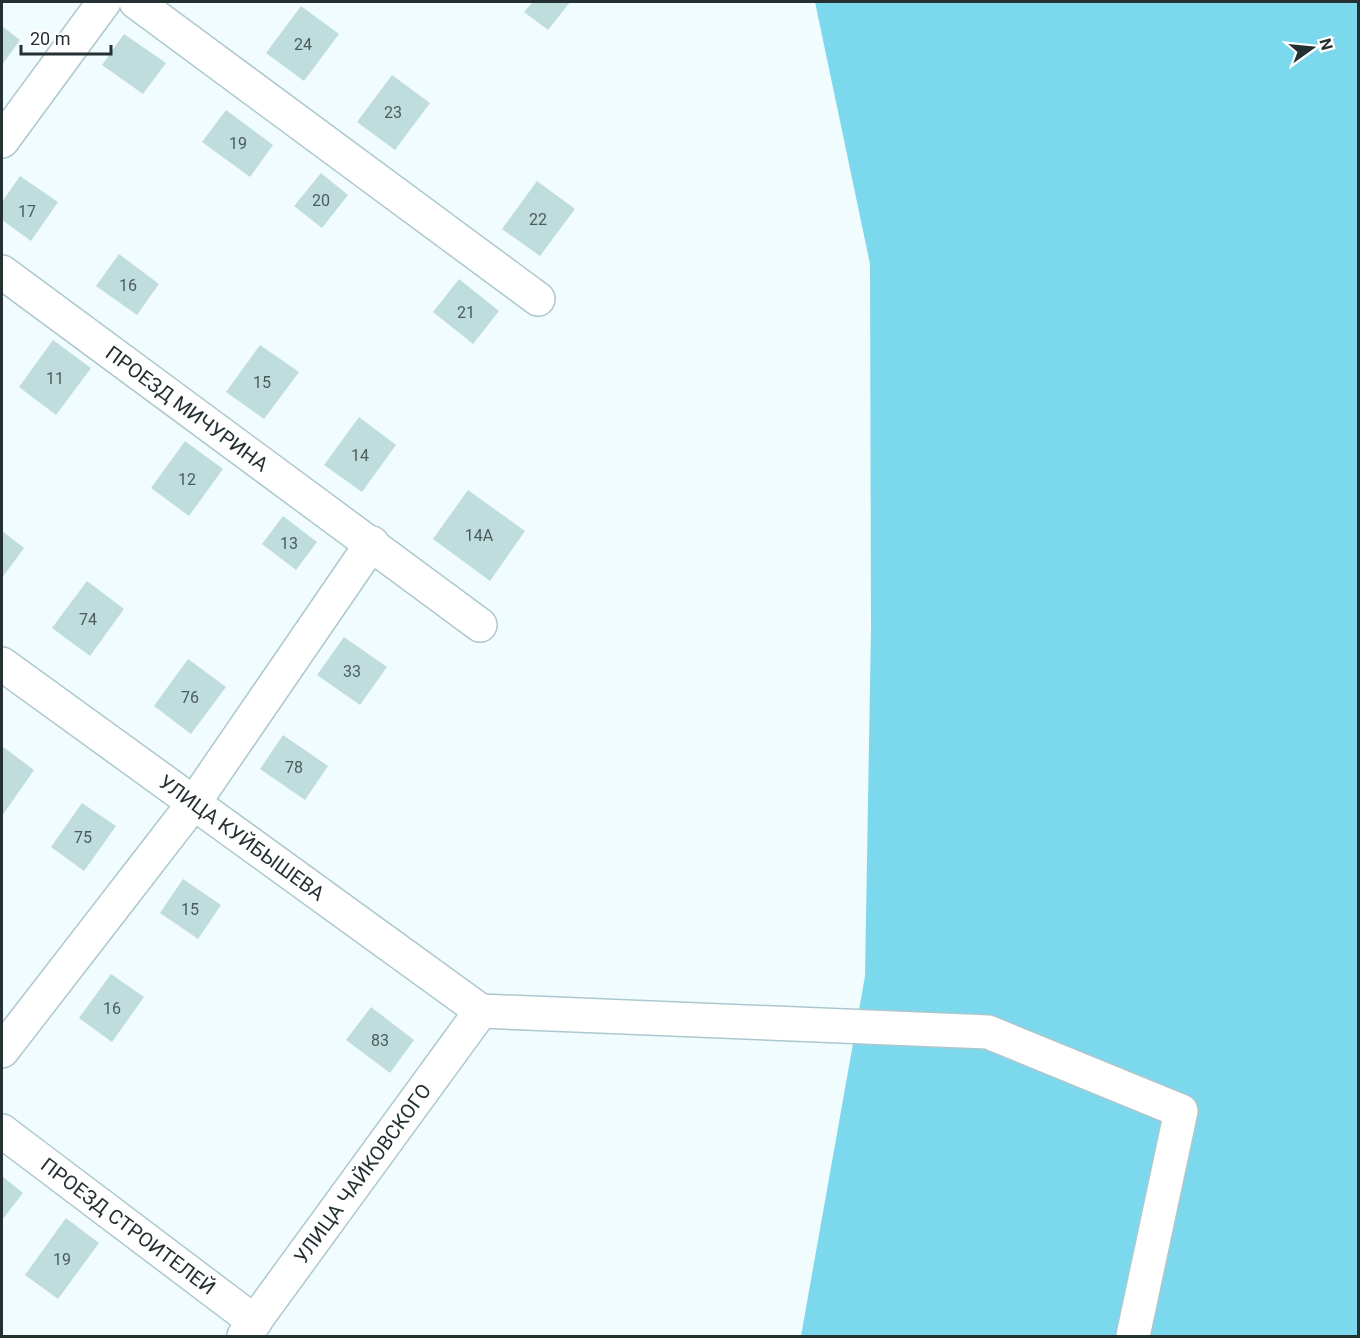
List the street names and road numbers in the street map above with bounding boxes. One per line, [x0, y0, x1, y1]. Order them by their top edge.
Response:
street label: ПРОЕЗД МИЧУРИНА [101, 341, 273, 477]
street label: УЛИЦА КУЙБЫШЕВА [154, 770, 329, 906]
street label: УЛИЦА ЧАЙКОВСКОГО [289, 1079, 436, 1268]
street label: ПРОЕЗД СТРОИТЕЛЕЙ [36, 1153, 220, 1300]

